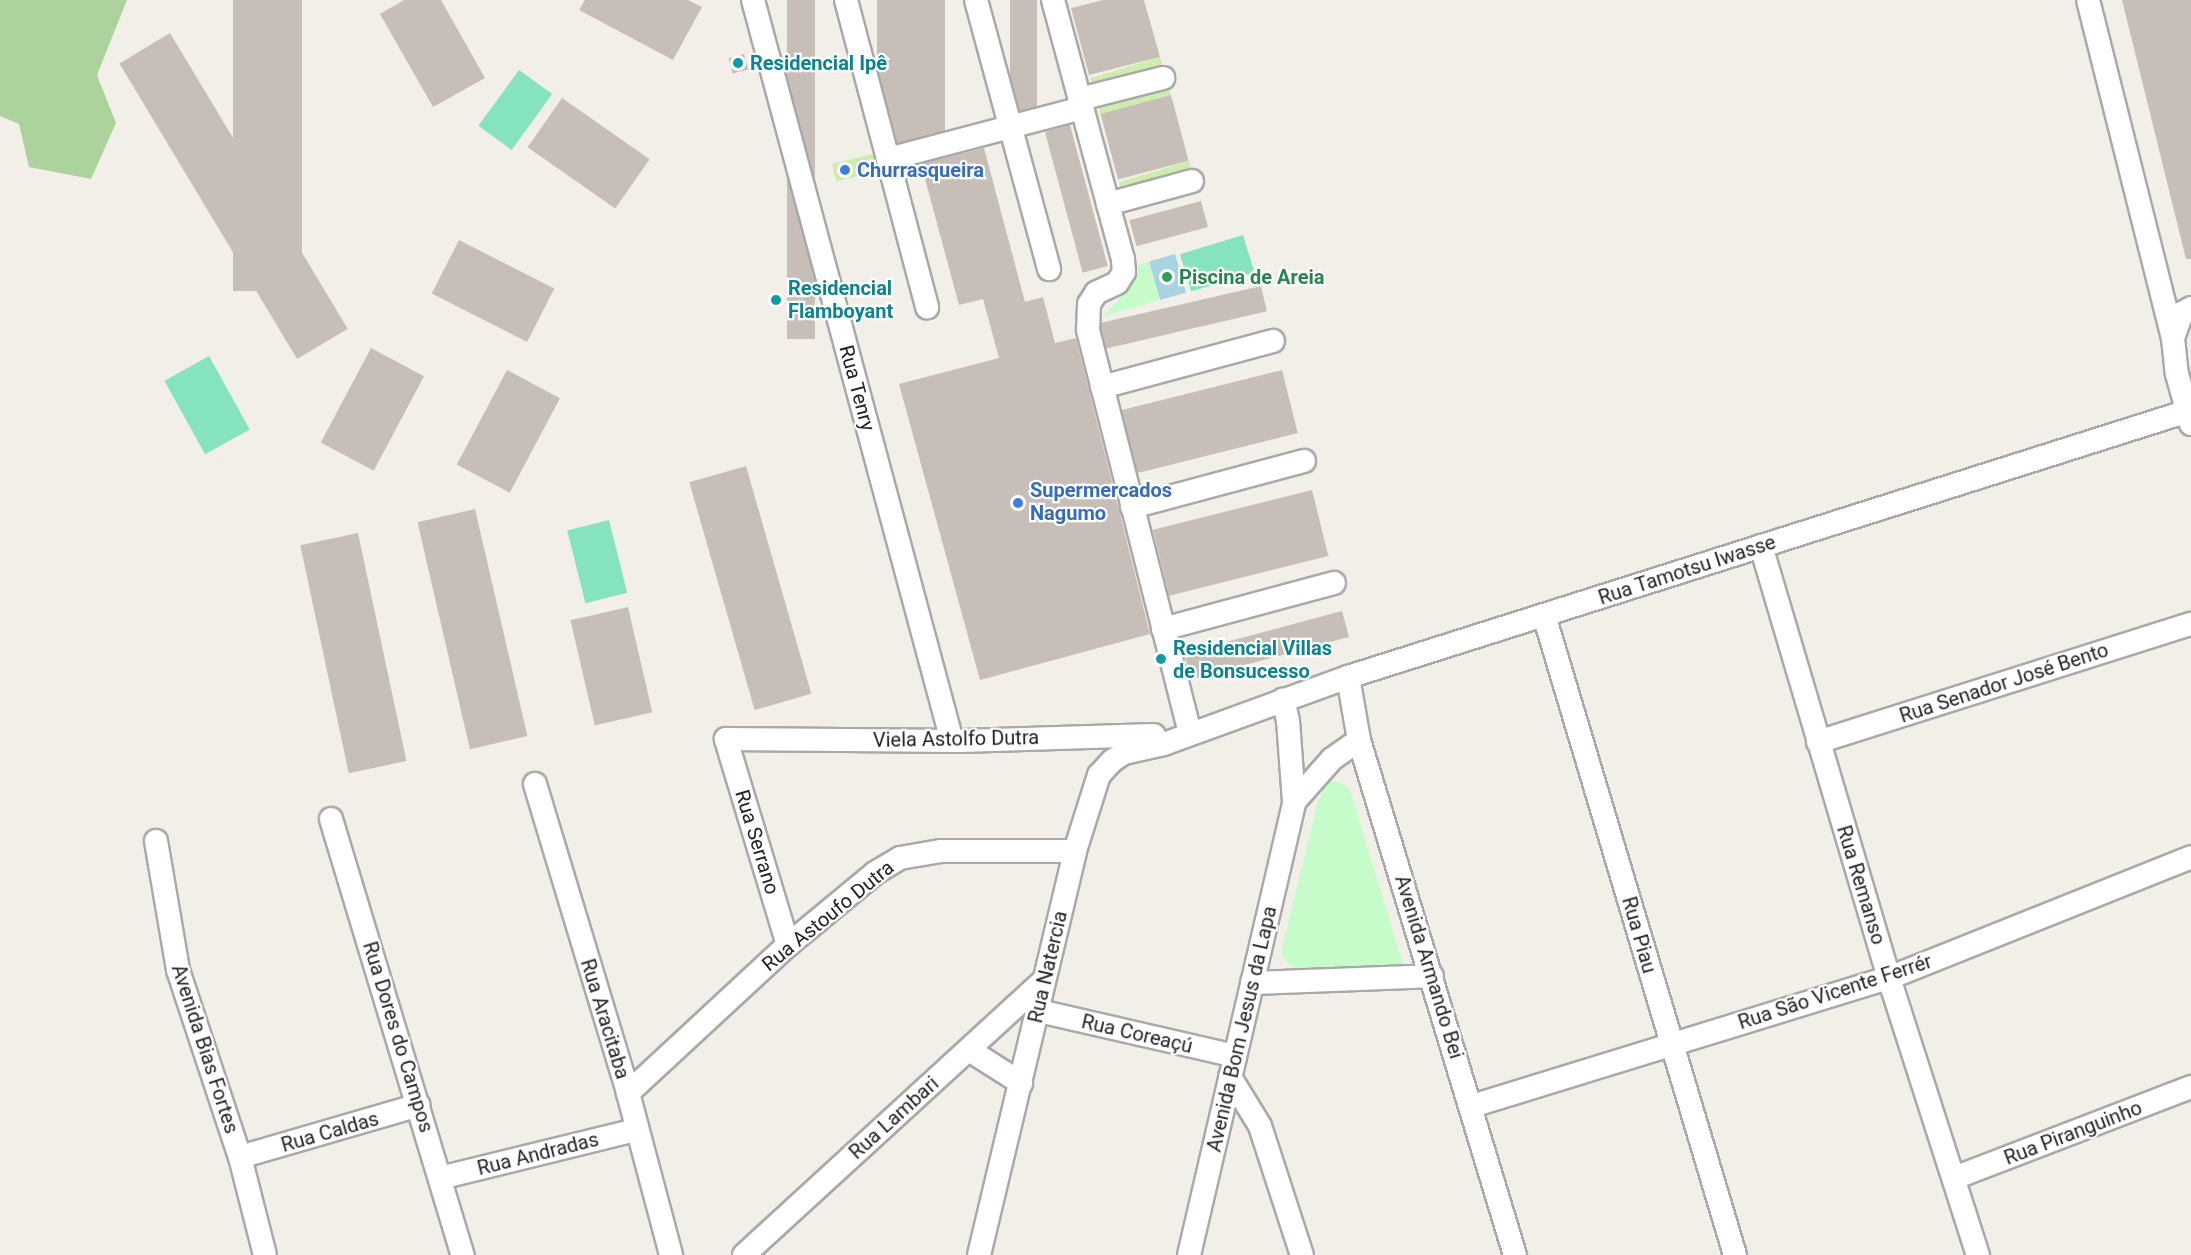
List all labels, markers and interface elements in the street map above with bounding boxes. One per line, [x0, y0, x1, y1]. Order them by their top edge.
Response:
place label: Residencial Ipê [750, 51, 887, 75]
marker: Residencial Ipê [731, 56, 745, 70]
place label: Churrasqueira [857, 158, 984, 182]
marker: Churrasqueira [838, 163, 852, 177]
place label: Piscina de Areia [1179, 265, 1324, 289]
marker: Piscina de Areia [1160, 270, 1174, 284]
place label: Residencial Flamboyant [788, 276, 893, 323]
marker: Residencial Flamboyant [769, 293, 783, 307]
street label: Rua Tenry [834, 342, 880, 434]
place label: Supermercados Nagumo [1030, 479, 1172, 526]
marker: Supermercados Nagumo [1011, 496, 1025, 510]
street label: Rua Tamotsu Iwasse [1595, 530, 1779, 610]
place label: Residencial Villas de Bonsucesso [1173, 636, 1332, 683]
street label: Rua Senador José Bento [1897, 638, 2111, 728]
marker: Residencial Villas de Bonsucesso [1154, 652, 1168, 666]
street label: Viela Astolfo Dutra [873, 726, 1039, 752]
street label: Rua Serrano [730, 787, 784, 897]
street label: Rua Remanso [1831, 823, 1891, 947]
street label: Rua Astoufo Dutra [757, 856, 899, 976]
street label: Avenida Armando Bei [1390, 872, 1468, 1062]
street label: Rua Piau [1617, 894, 1661, 976]
street label: Avenida Bom Jesus da Lapa [1202, 904, 1282, 1154]
street label: Rua Natercia [1023, 909, 1073, 1025]
street label: Rua Dores do Campos [358, 939, 438, 1135]
street label: Rua São Vicente Ferrér [1735, 949, 1935, 1035]
street label: Rua Aracitaba [575, 956, 635, 1082]
street label: Avenida Bias Fortes [166, 961, 244, 1137]
street label: Rua Coreaçú [1079, 1010, 1195, 1058]
street label: Rua Lambari [844, 1072, 944, 1164]
street label: Rua Piranguinho [2001, 1096, 2145, 1170]
street label: Rua Caldas [278, 1107, 382, 1157]
street label: Rua Andradas [475, 1127, 601, 1181]

